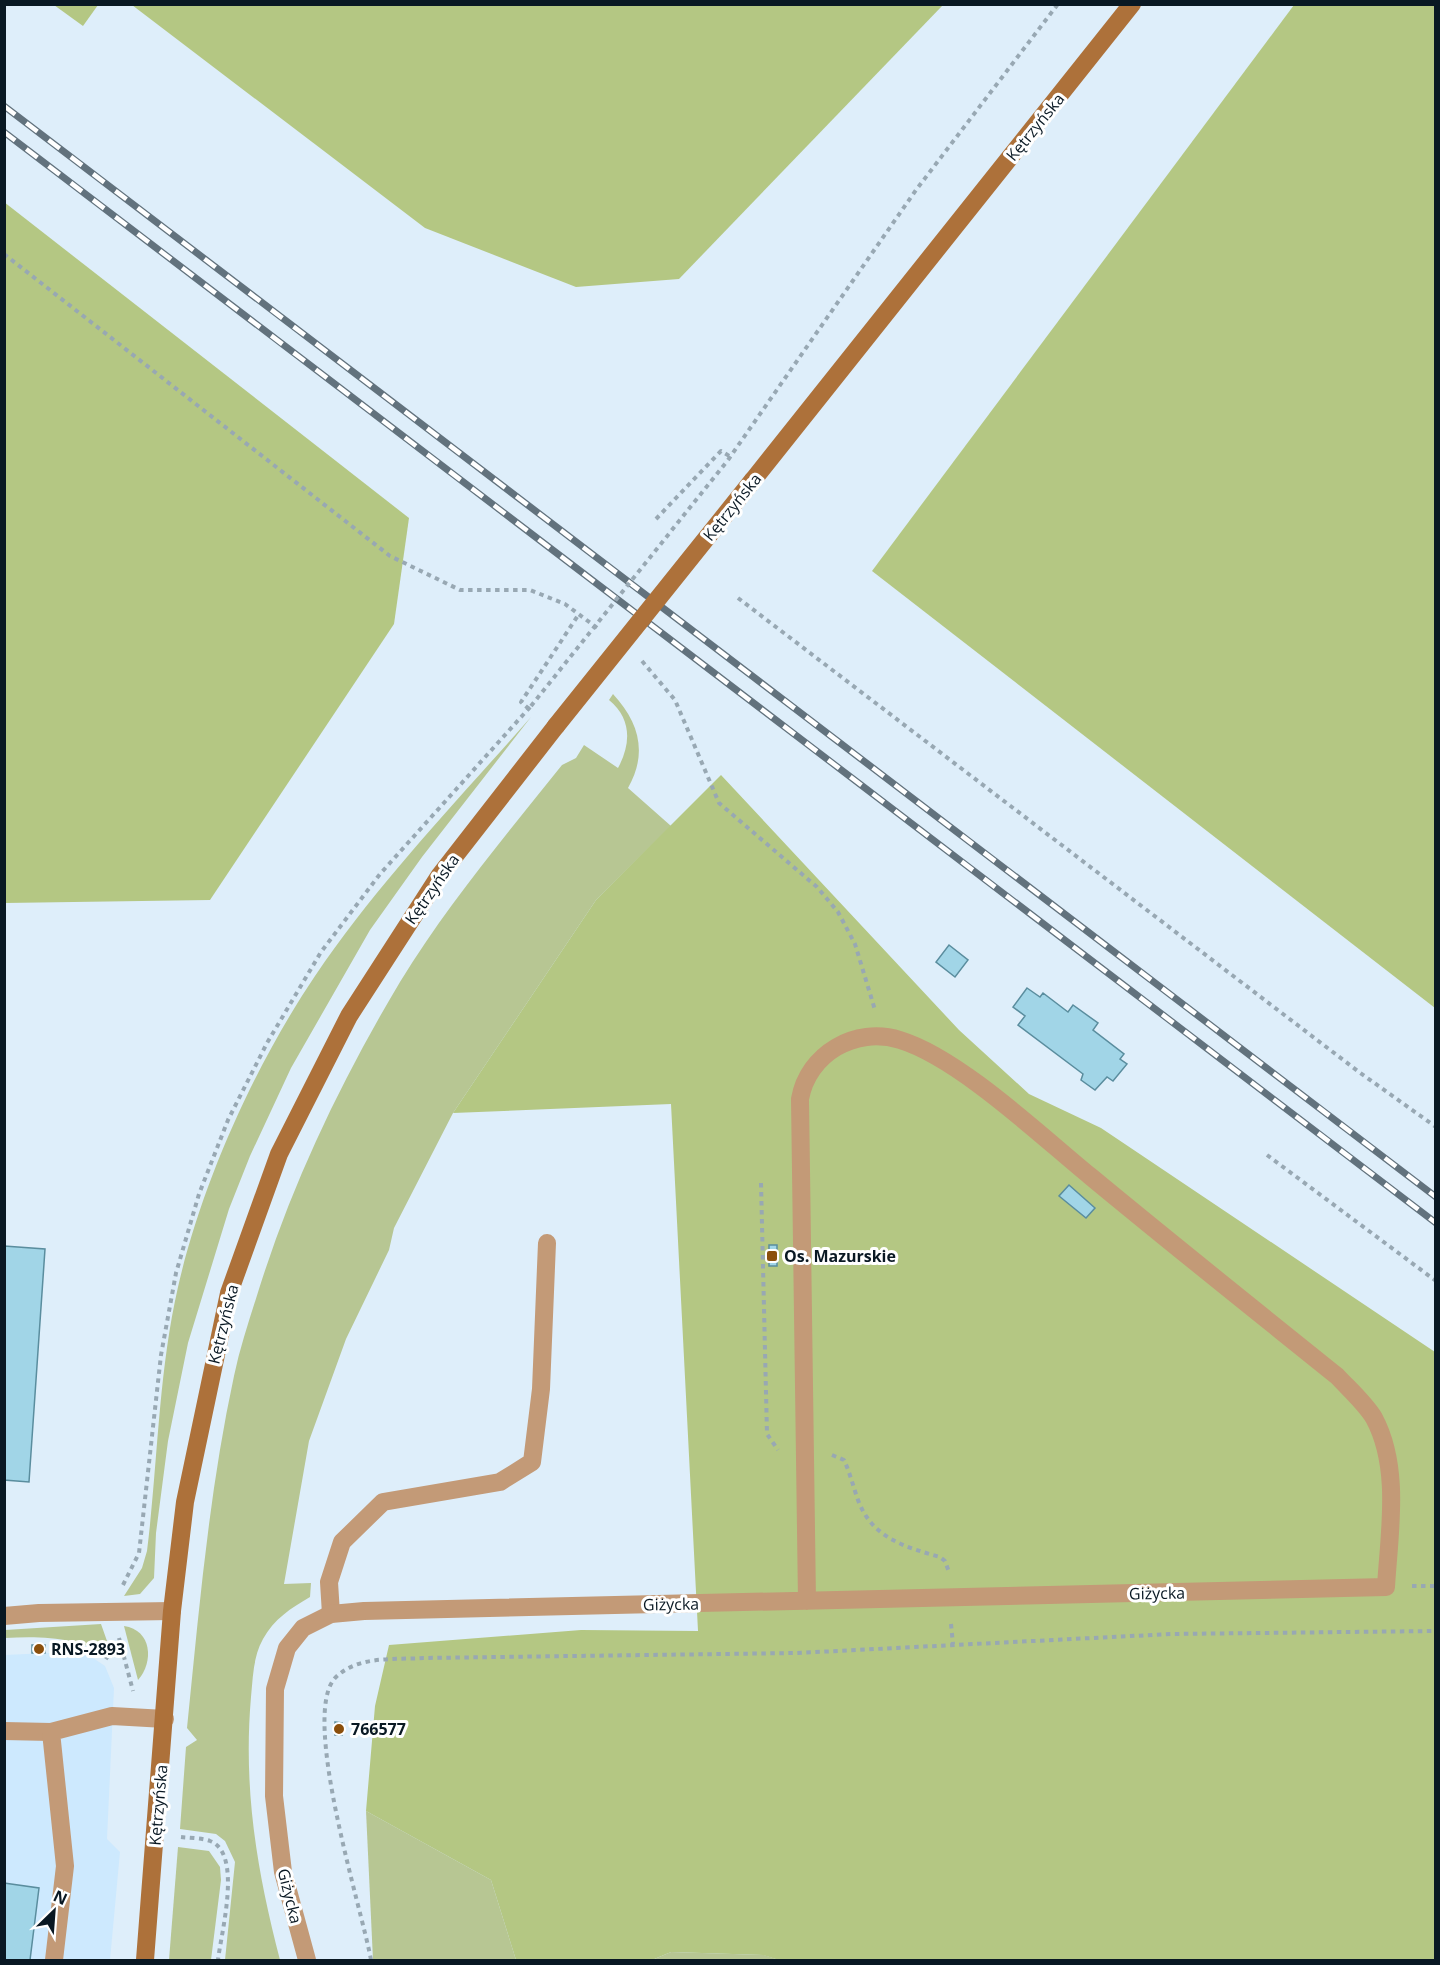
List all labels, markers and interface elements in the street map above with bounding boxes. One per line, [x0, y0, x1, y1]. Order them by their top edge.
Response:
street label: Kętrzyńska [1001, 88, 1069, 166]
street label: Kętrzyńska [698, 468, 766, 546]
street label: Kętrzyńska [400, 849, 464, 929]
place label: Os. Mazurskie [784, 1245, 896, 1267]
marker: Os. Mazurskie [765, 1249, 779, 1263]
street label: Kętrzyńska [202, 1282, 244, 1366]
street label: Giżycka [1129, 1582, 1185, 1604]
street label: Giżycka [643, 1593, 699, 1615]
place label: RNS-2893 [51, 1638, 125, 1660]
marker: RNS-2893 [32, 1642, 46, 1656]
place label: 766577 [351, 1718, 406, 1740]
marker: 766577 [332, 1722, 346, 1736]
street label: Kętrzyńska [143, 1764, 173, 1846]
street label: Giżycka [273, 1866, 307, 1926]
north arrow [24, 1881, 84, 1941]
text: N [50, 1885, 71, 1910]

